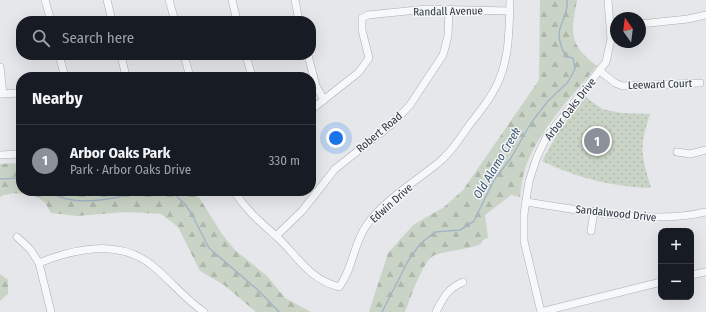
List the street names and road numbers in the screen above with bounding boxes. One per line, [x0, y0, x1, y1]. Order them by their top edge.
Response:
street label: Randall Avenue [413, 4, 483, 19]
street label: Arbor Oaks Drive [542, 76, 599, 143]
street label: Leeward Court [628, 77, 693, 92]
street label: Robert Road [354, 109, 405, 155]
street label: Edwin Drive [367, 181, 415, 226]
street label: Sandalwood Drive [575, 203, 657, 224]

